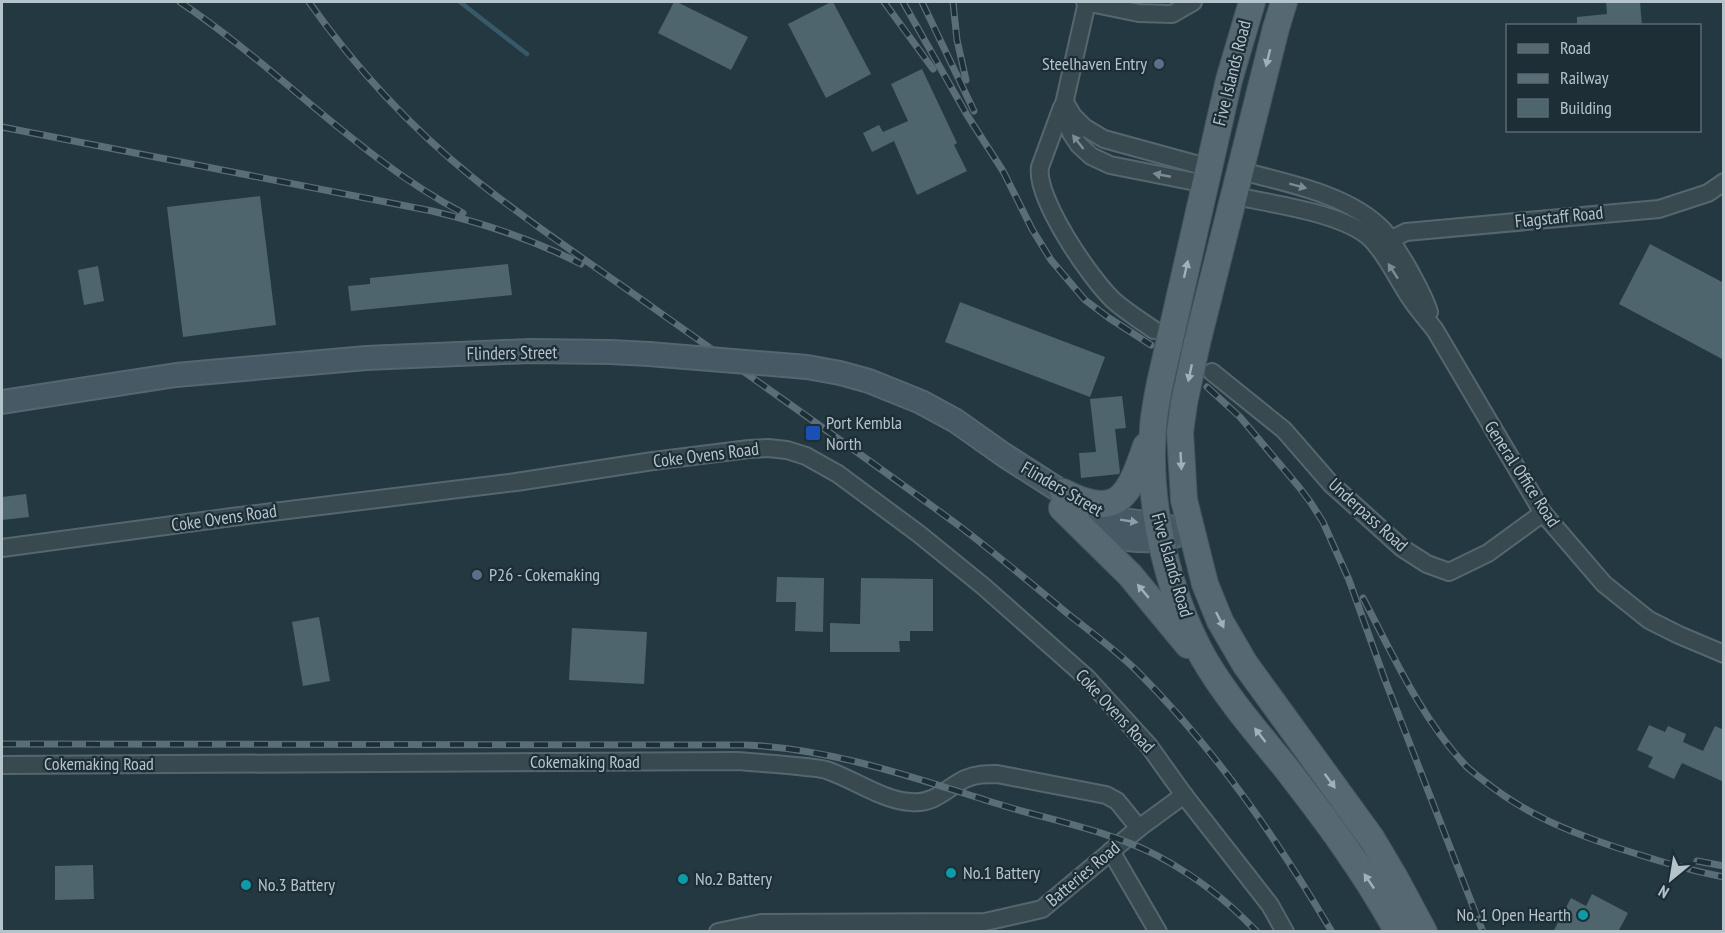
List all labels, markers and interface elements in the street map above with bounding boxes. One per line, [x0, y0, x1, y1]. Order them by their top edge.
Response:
street label: Five Islands Road [1207, 18, 1256, 128]
legend [1506, 24, 1701, 132]
text: Road [1560, 36, 1591, 59]
one-way arrow [1263, 49, 1273, 67]
place label: Steelhaven Entry [1042, 52, 1147, 75]
marker: Steelhaven Entry [1152, 57, 1166, 71]
text: Railway [1560, 66, 1609, 89]
text: Building [1560, 96, 1612, 119]
one-way arrow [1071, 134, 1084, 150]
one-way arrow [1152, 170, 1171, 179]
one-way arrow [1288, 181, 1307, 191]
street label: Flagstaff Road [1514, 200, 1604, 233]
one-way arrow [1182, 259, 1192, 278]
one-way arrow [1388, 263, 1399, 279]
street label: Flinders Street [466, 340, 558, 365]
one-way arrow [1185, 364, 1195, 382]
place label: Port Kembla North [826, 411, 902, 455]
street label: General Office Road [1479, 416, 1565, 531]
marker: Port Kembla North [804, 424, 822, 442]
street label: Coke Ovens Road [652, 437, 760, 472]
one-way arrow [1176, 452, 1185, 471]
street label: Flinders Street [1017, 456, 1107, 521]
street label: Underpass Road [1324, 473, 1413, 556]
street label: Coke Ovens Road [170, 499, 278, 536]
street label: Five Islands Road [1147, 510, 1198, 620]
one-way arrow [1119, 516, 1138, 525]
place label: P26 - Cokemaking [489, 563, 600, 586]
marker: P26 - Cokemaking [470, 568, 484, 582]
one-way arrow [1137, 583, 1150, 599]
one-way arrow [1215, 612, 1225, 629]
street label: Coke Ovens Road [1071, 664, 1160, 757]
one-way arrow [1254, 728, 1266, 743]
street label: Cokemaking Road [530, 750, 640, 773]
street label: Cokemaking Road [44, 752, 154, 775]
one-way arrow [1323, 774, 1335, 789]
street label: Batteries Road [1041, 836, 1124, 911]
north arrow [1641, 849, 1701, 909]
place label: No.1 Battery [963, 861, 1040, 884]
marker: No.1 Battery [944, 866, 958, 880]
place label: No.2 Battery [695, 867, 772, 890]
marker: No.2 Battery [676, 872, 690, 886]
place label: No.3 Battery [258, 873, 335, 896]
one-way arrow [1364, 873, 1375, 889]
marker: No.3 Battery [239, 878, 253, 892]
text: N [1655, 881, 1672, 903]
place label: No. 1 Open Hearth [1456, 903, 1571, 926]
marker: No. 1 Open Hearth [1576, 908, 1590, 922]

